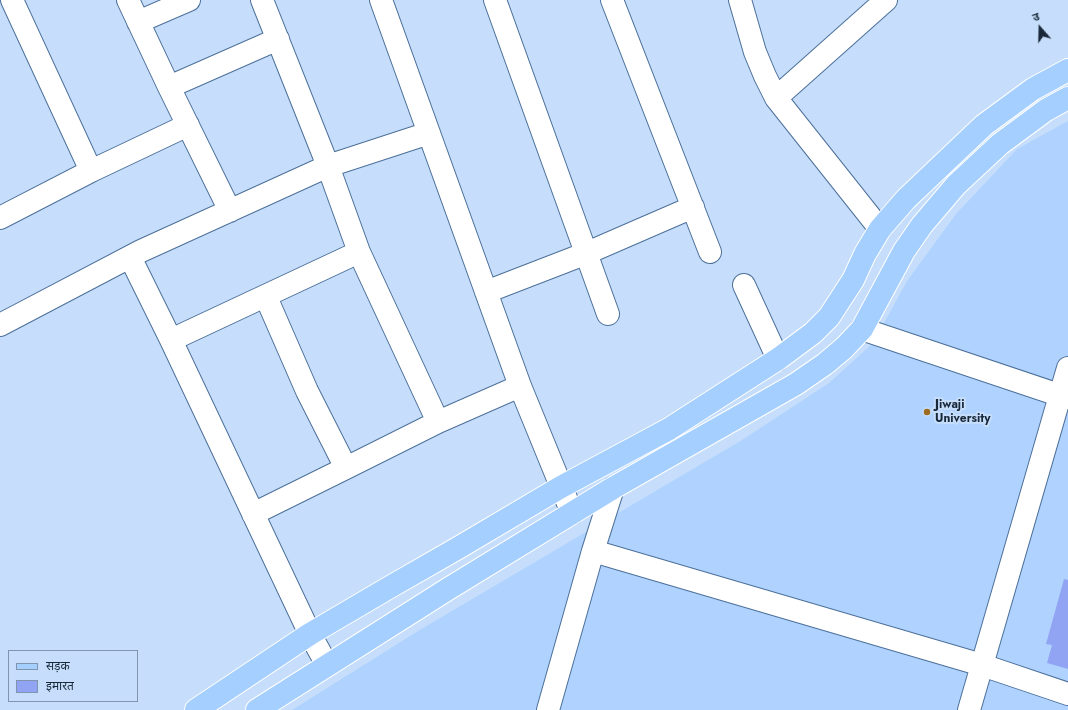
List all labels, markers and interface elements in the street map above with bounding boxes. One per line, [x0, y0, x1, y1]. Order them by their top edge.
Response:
north arrow [1020, 8, 1060, 48]
text: उ [1030, 8, 1042, 25]
place label: Jiwaji University [935, 398, 990, 426]
marker: Jiwaji University [922, 407, 932, 417]
legend [8, 650, 138, 702]
text: सड़क [46, 657, 70, 675]
text: इमारत [46, 677, 74, 695]

